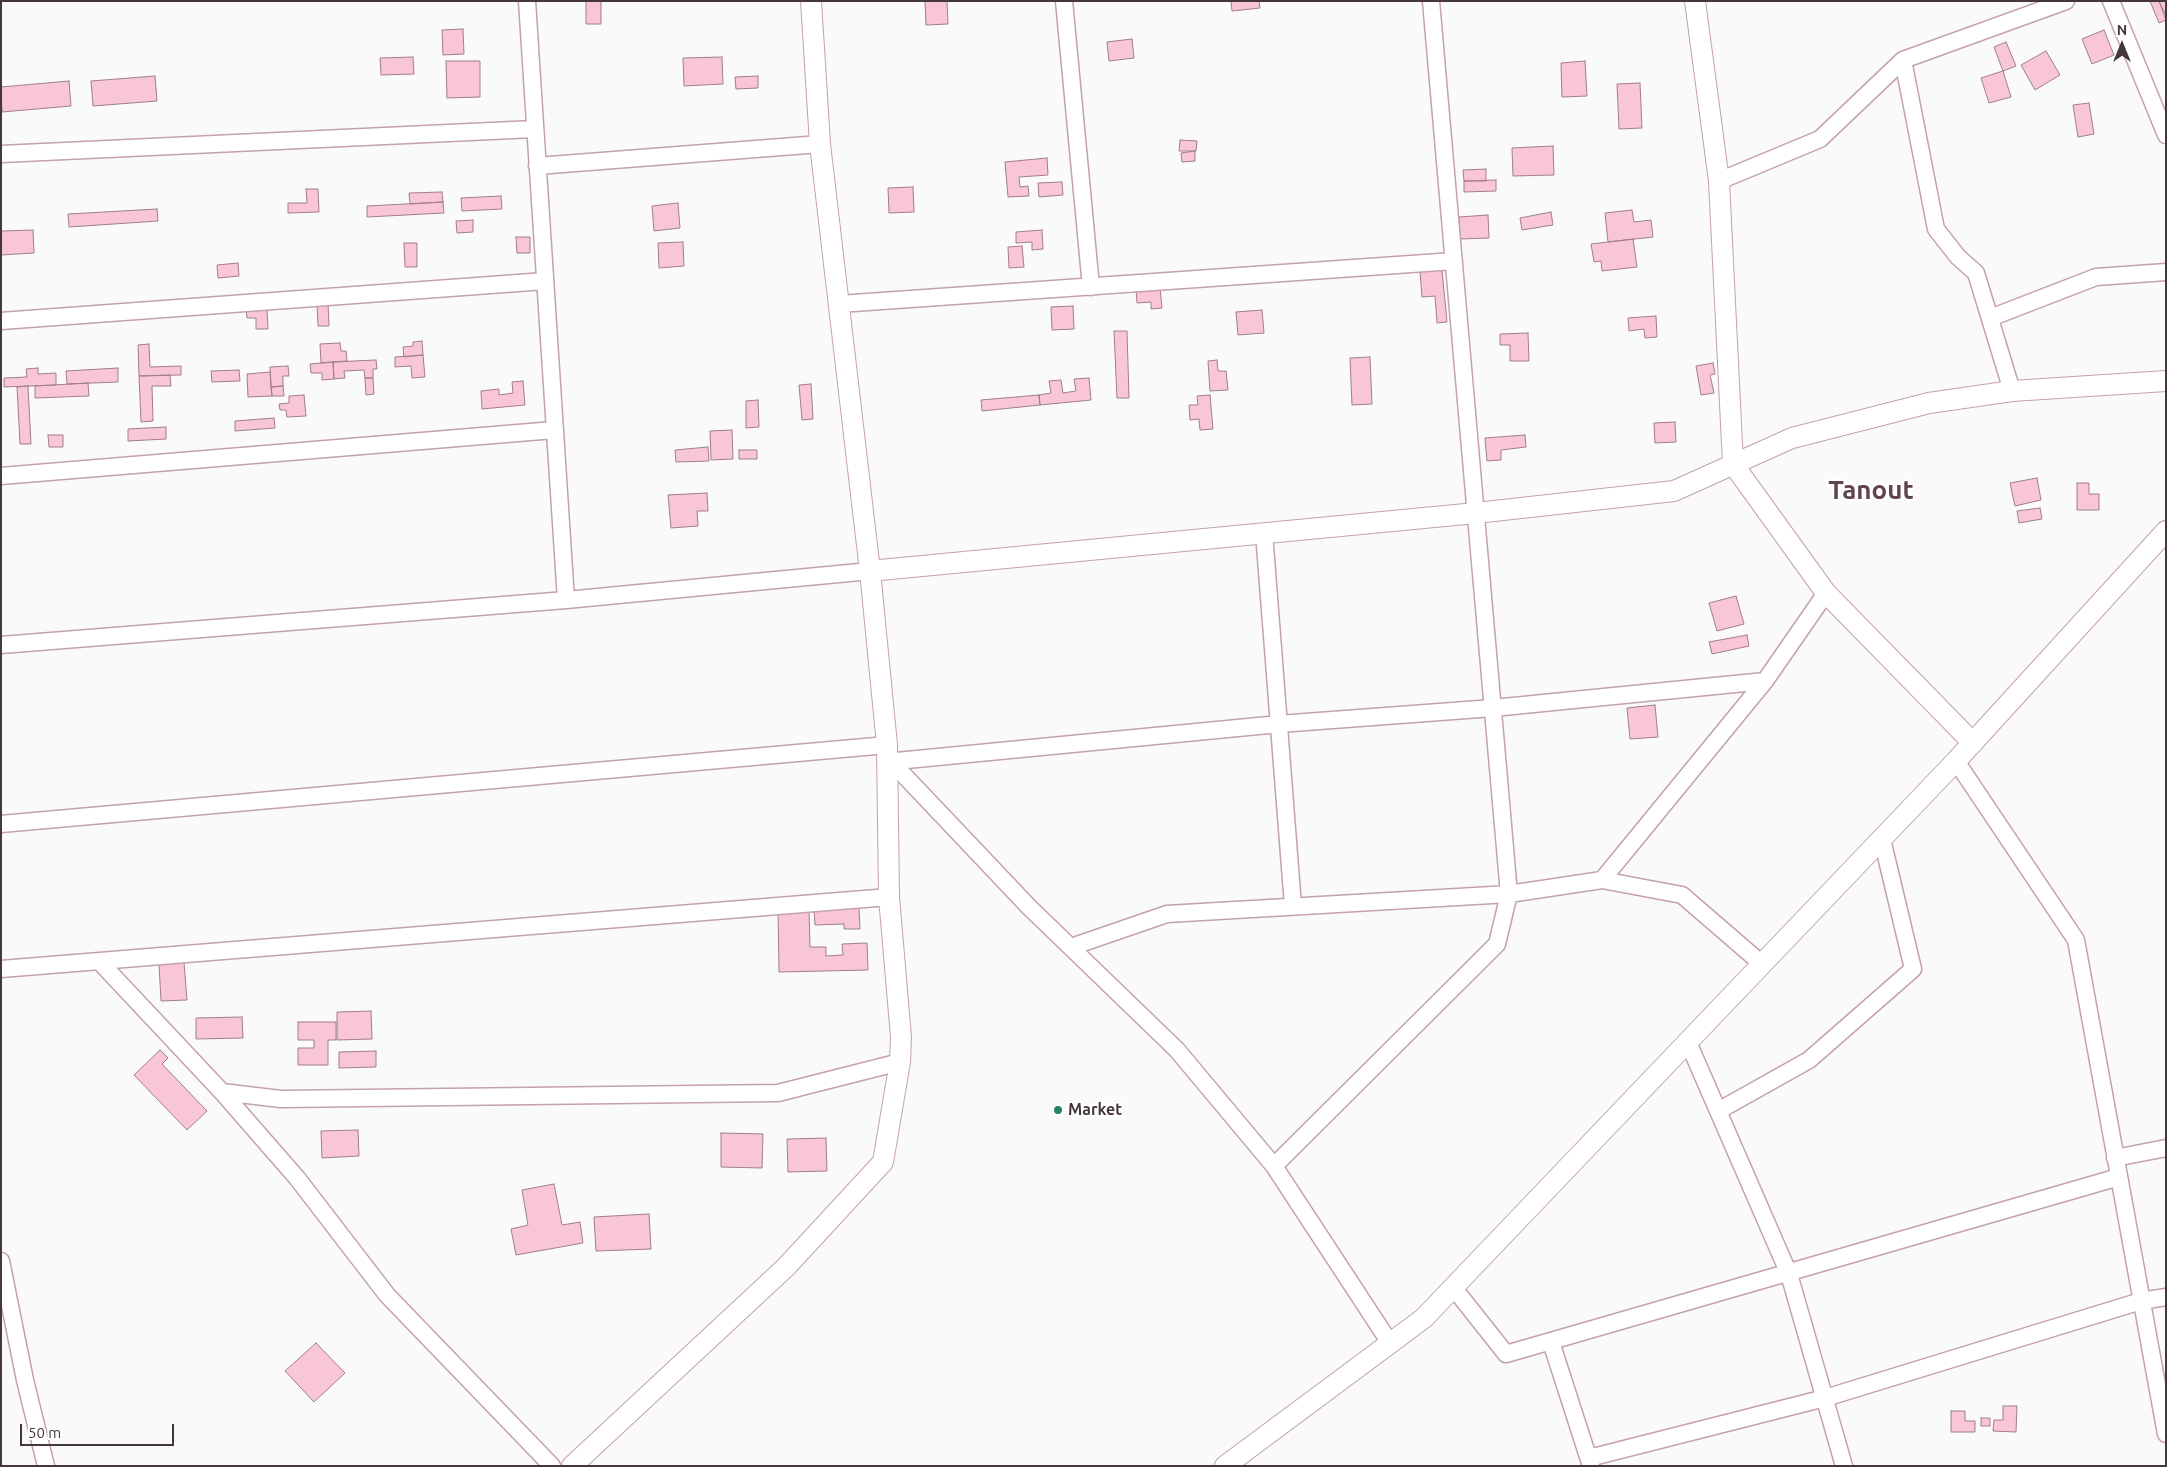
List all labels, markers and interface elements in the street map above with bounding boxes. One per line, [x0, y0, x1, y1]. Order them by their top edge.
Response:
north arrow [2097, 20, 2147, 70]
text: N [2117, 22, 2127, 38]
district label: Tanout [1828, 474, 1914, 506]
place label: Market [1068, 1100, 1122, 1120]
marker: Market [1052, 1104, 1064, 1116]
scale bar [22, 1414, 176, 1446]
text: 50 m [28, 1424, 61, 1441]

